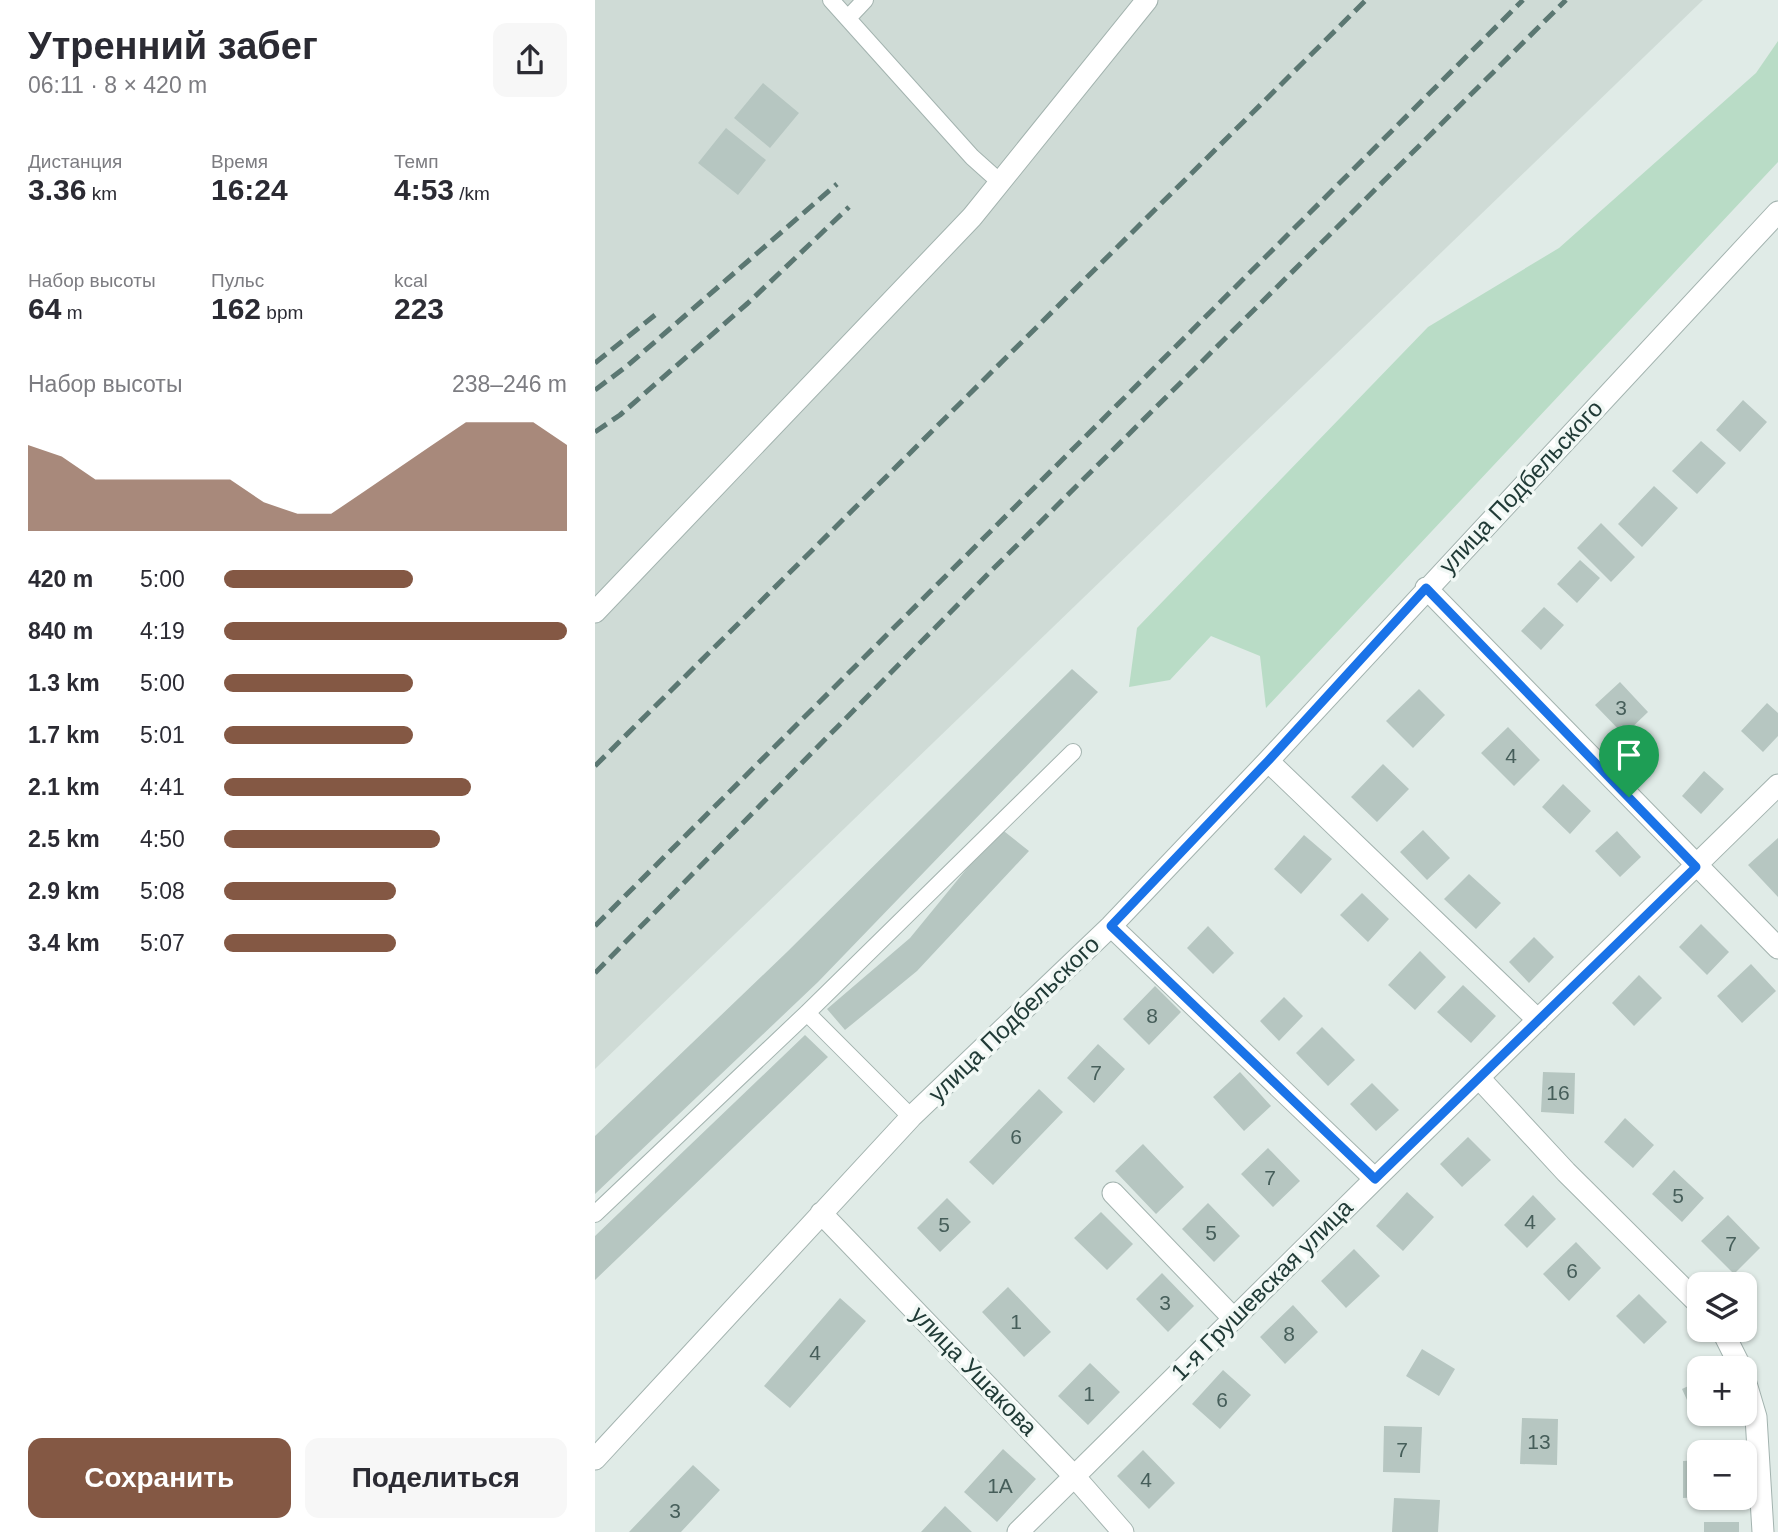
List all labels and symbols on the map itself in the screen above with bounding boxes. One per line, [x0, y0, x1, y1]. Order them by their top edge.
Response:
street label: улица Подбельского [1433, 394, 1608, 579]
house number: 3 [1615, 696, 1627, 719]
pin [1599, 725, 1659, 797]
house number: 4 [1505, 744, 1517, 767]
street label: улица Подбельского [923, 930, 1105, 1107]
house number: 8 [1146, 1004, 1158, 1027]
house number: 7 [1090, 1061, 1102, 1084]
house number: 16 [1546, 1081, 1570, 1104]
house number: 6 [1010, 1125, 1022, 1148]
house number: 7 [1264, 1166, 1276, 1189]
house number: 5 [1672, 1184, 1684, 1207]
street label: 1-я Грушевская улица [1166, 1193, 1358, 1386]
house number: 4 [1524, 1210, 1536, 1233]
house number: 5 [938, 1213, 950, 1236]
house number: 5 [1205, 1221, 1217, 1244]
house number: 7 [1725, 1232, 1737, 1255]
house number: 6 [1566, 1259, 1578, 1282]
house number: 3 [1159, 1291, 1171, 1314]
street label: улица Ушакова [906, 1300, 1043, 1441]
house number: 1 [1010, 1310, 1022, 1333]
house number: 8 [1283, 1322, 1295, 1345]
house number: 4 [809, 1341, 821, 1364]
house number: 1 [1083, 1382, 1095, 1405]
house number: 6 [1216, 1388, 1228, 1411]
house number: 13 [1527, 1430, 1551, 1453]
house number: 7 [1396, 1438, 1408, 1461]
house number: 4 [1140, 1468, 1152, 1491]
house number: 1А [987, 1474, 1013, 1497]
house number: 3 [669, 1499, 681, 1522]

